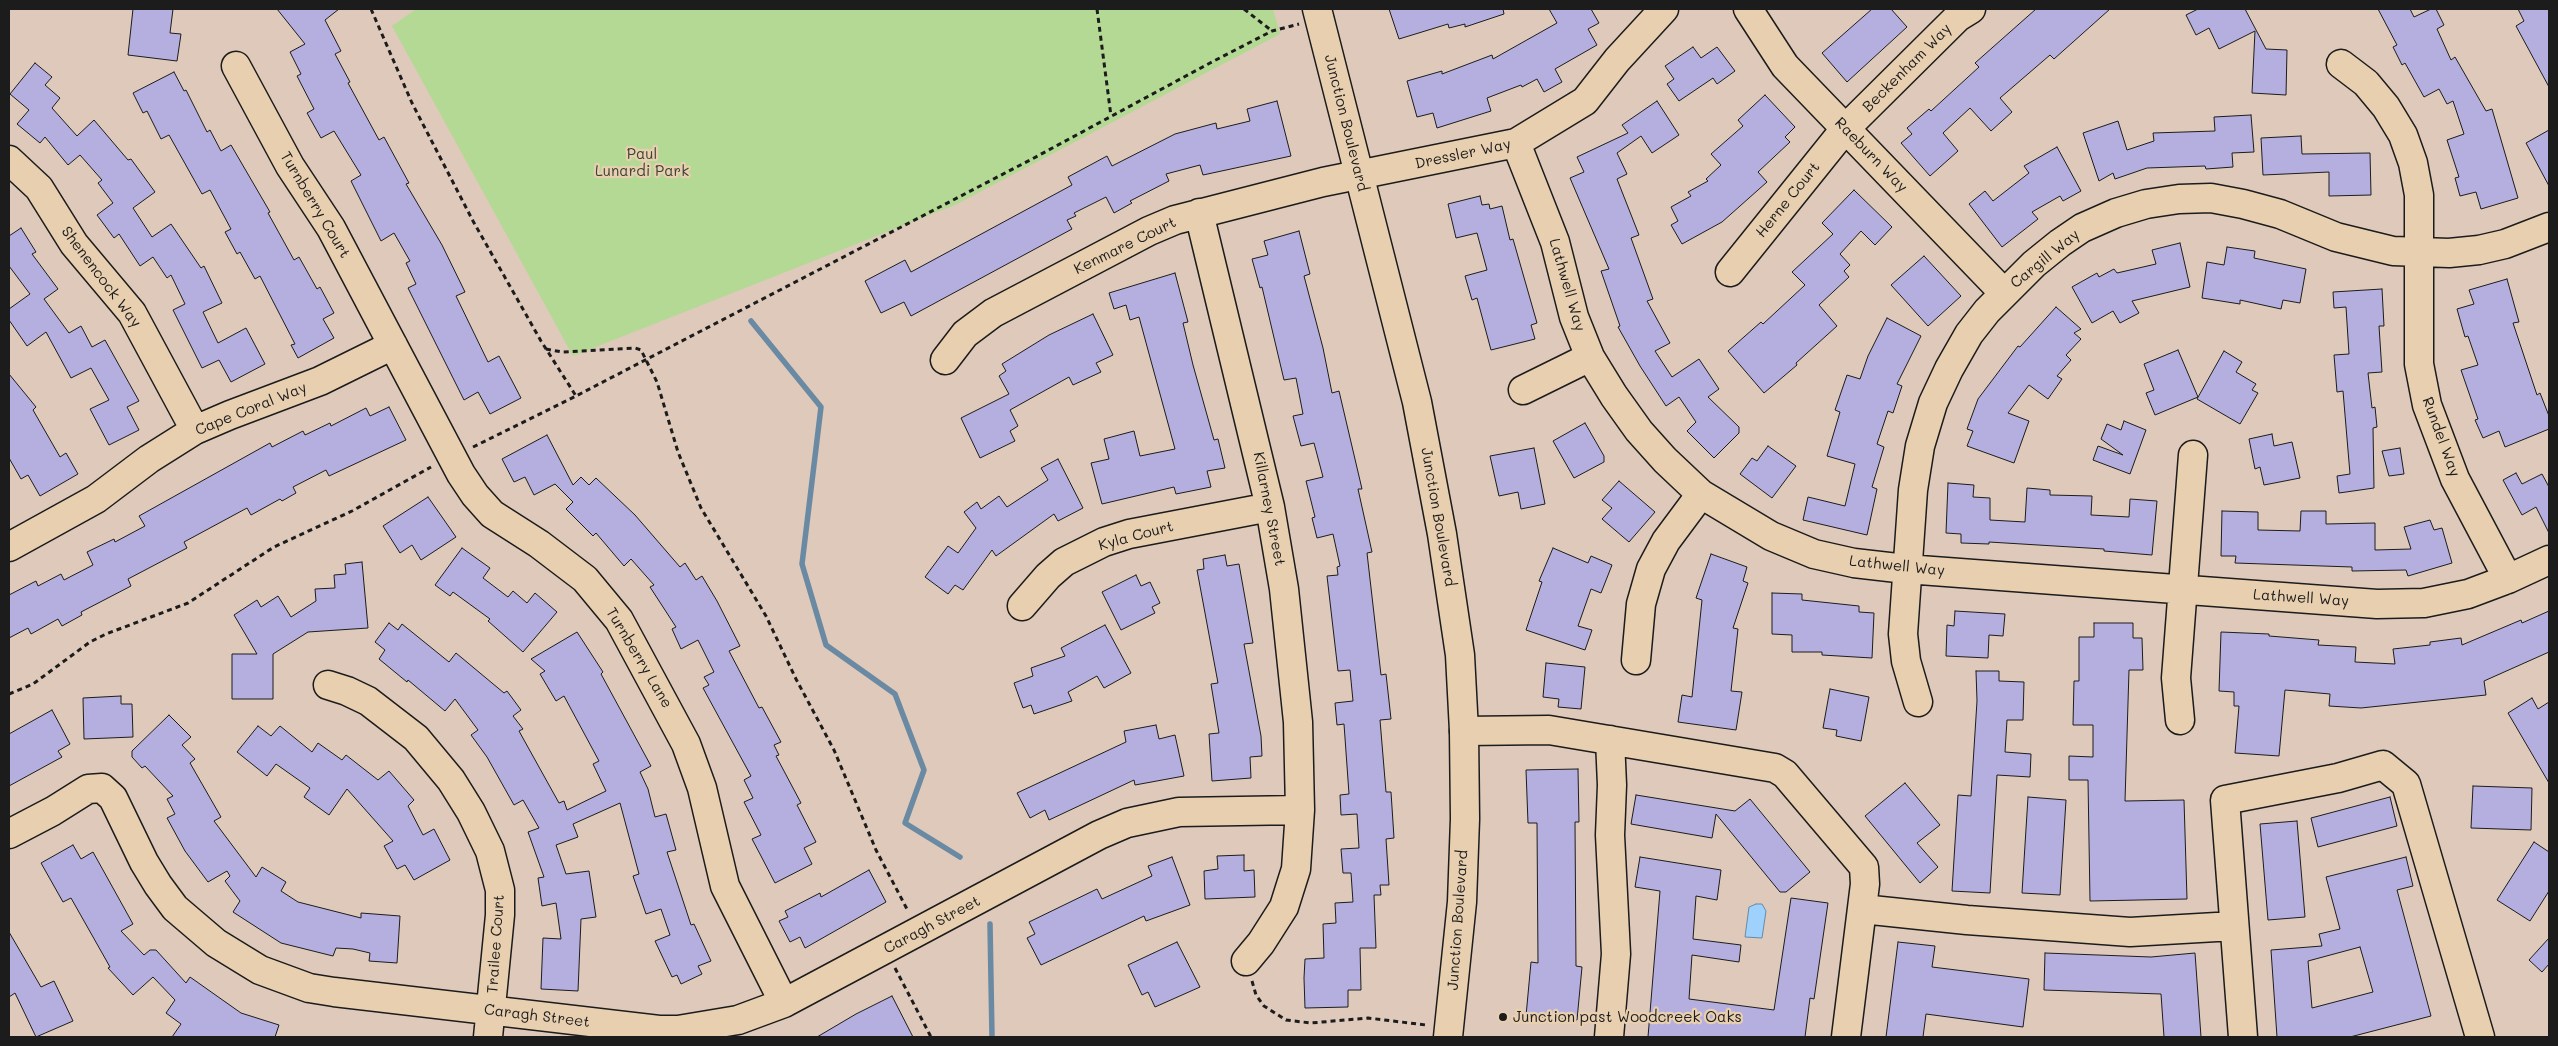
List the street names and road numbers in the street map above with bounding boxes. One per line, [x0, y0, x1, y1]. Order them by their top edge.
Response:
street label: Beckenham Way [1859, 20, 1955, 116]
street label: Junction Boulevard [1320, 53, 1372, 193]
street label: Raeburn Way [1831, 114, 1911, 196]
street label: Dressler Way [1413, 135, 1513, 173]
street label: Turnberry Court [276, 149, 354, 261]
street label: Herne Court [1752, 159, 1824, 241]
street label: Kenmare Court [1071, 213, 1179, 279]
street label: Shenencock Way [57, 223, 145, 331]
street label: Cargill Way [2007, 226, 2083, 292]
street label: Lathwell Way [1545, 236, 1589, 334]
street label: Cape Coral Way [193, 378, 309, 440]
street label: Rundel Way [2418, 395, 2464, 479]
street label: Junction Boulevard [1417, 446, 1459, 588]
street label: Killarney Street [1249, 450, 1289, 568]
street label: Kyla Court [1097, 517, 1175, 555]
street label: Lathwell Way [1848, 552, 1946, 580]
street label: Lathwell Way [2253, 586, 2349, 610]
street label: Turnberry Lane [602, 605, 676, 711]
street label: Junction Boulevard [1444, 849, 1472, 991]
street label: Caragh Street [881, 892, 983, 958]
street label: Trailee Court [484, 894, 508, 994]
street label: Caragh Street [483, 1001, 591, 1031]

